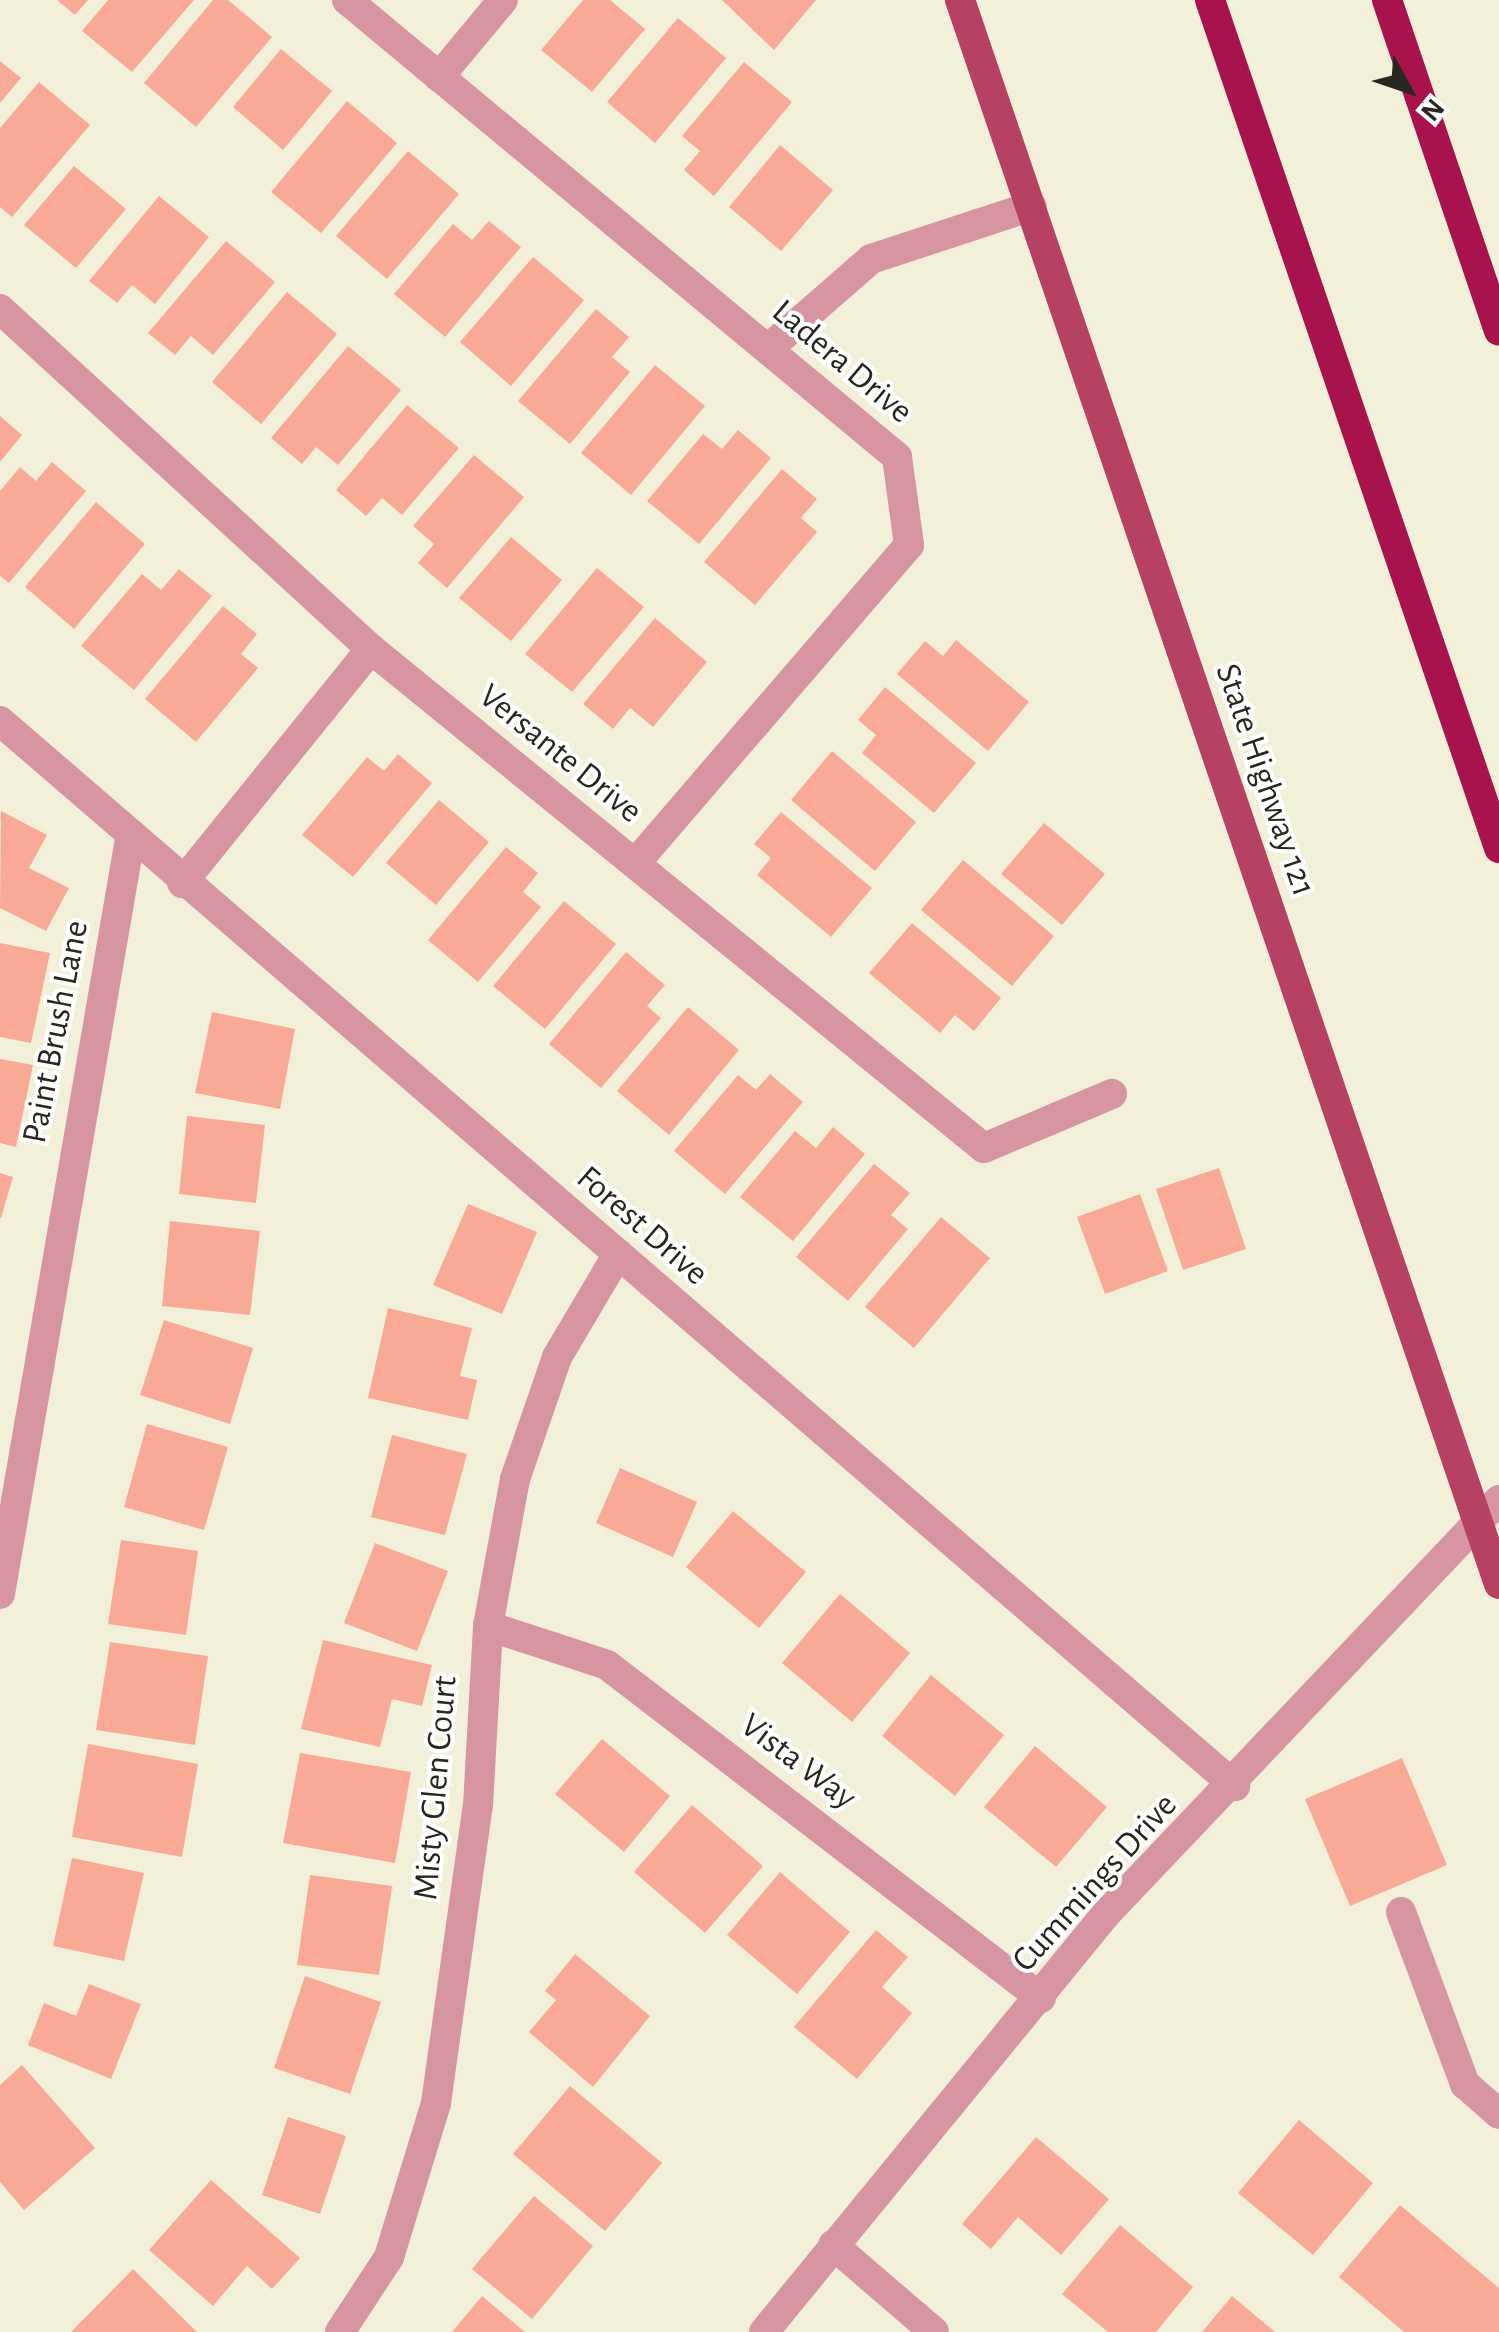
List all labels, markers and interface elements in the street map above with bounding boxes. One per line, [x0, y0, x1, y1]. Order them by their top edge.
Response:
north arrow [1359, 40, 1459, 140]
text: N [1415, 93, 1449, 126]
street label: Ladera Drive [763, 291, 921, 433]
street label: State Highway 121 [1206, 658, 1324, 902]
street label: Versante Drive [470, 675, 650, 833]
street label: Paint Brush Lane [14, 917, 98, 1147]
street label: Forest Drive [568, 1157, 716, 1295]
street label: Misty Glen Court [405, 1674, 467, 1902]
street label: Vista Way [732, 1705, 864, 1819]
street label: Cummings Drive [1004, 1785, 1186, 1981]

